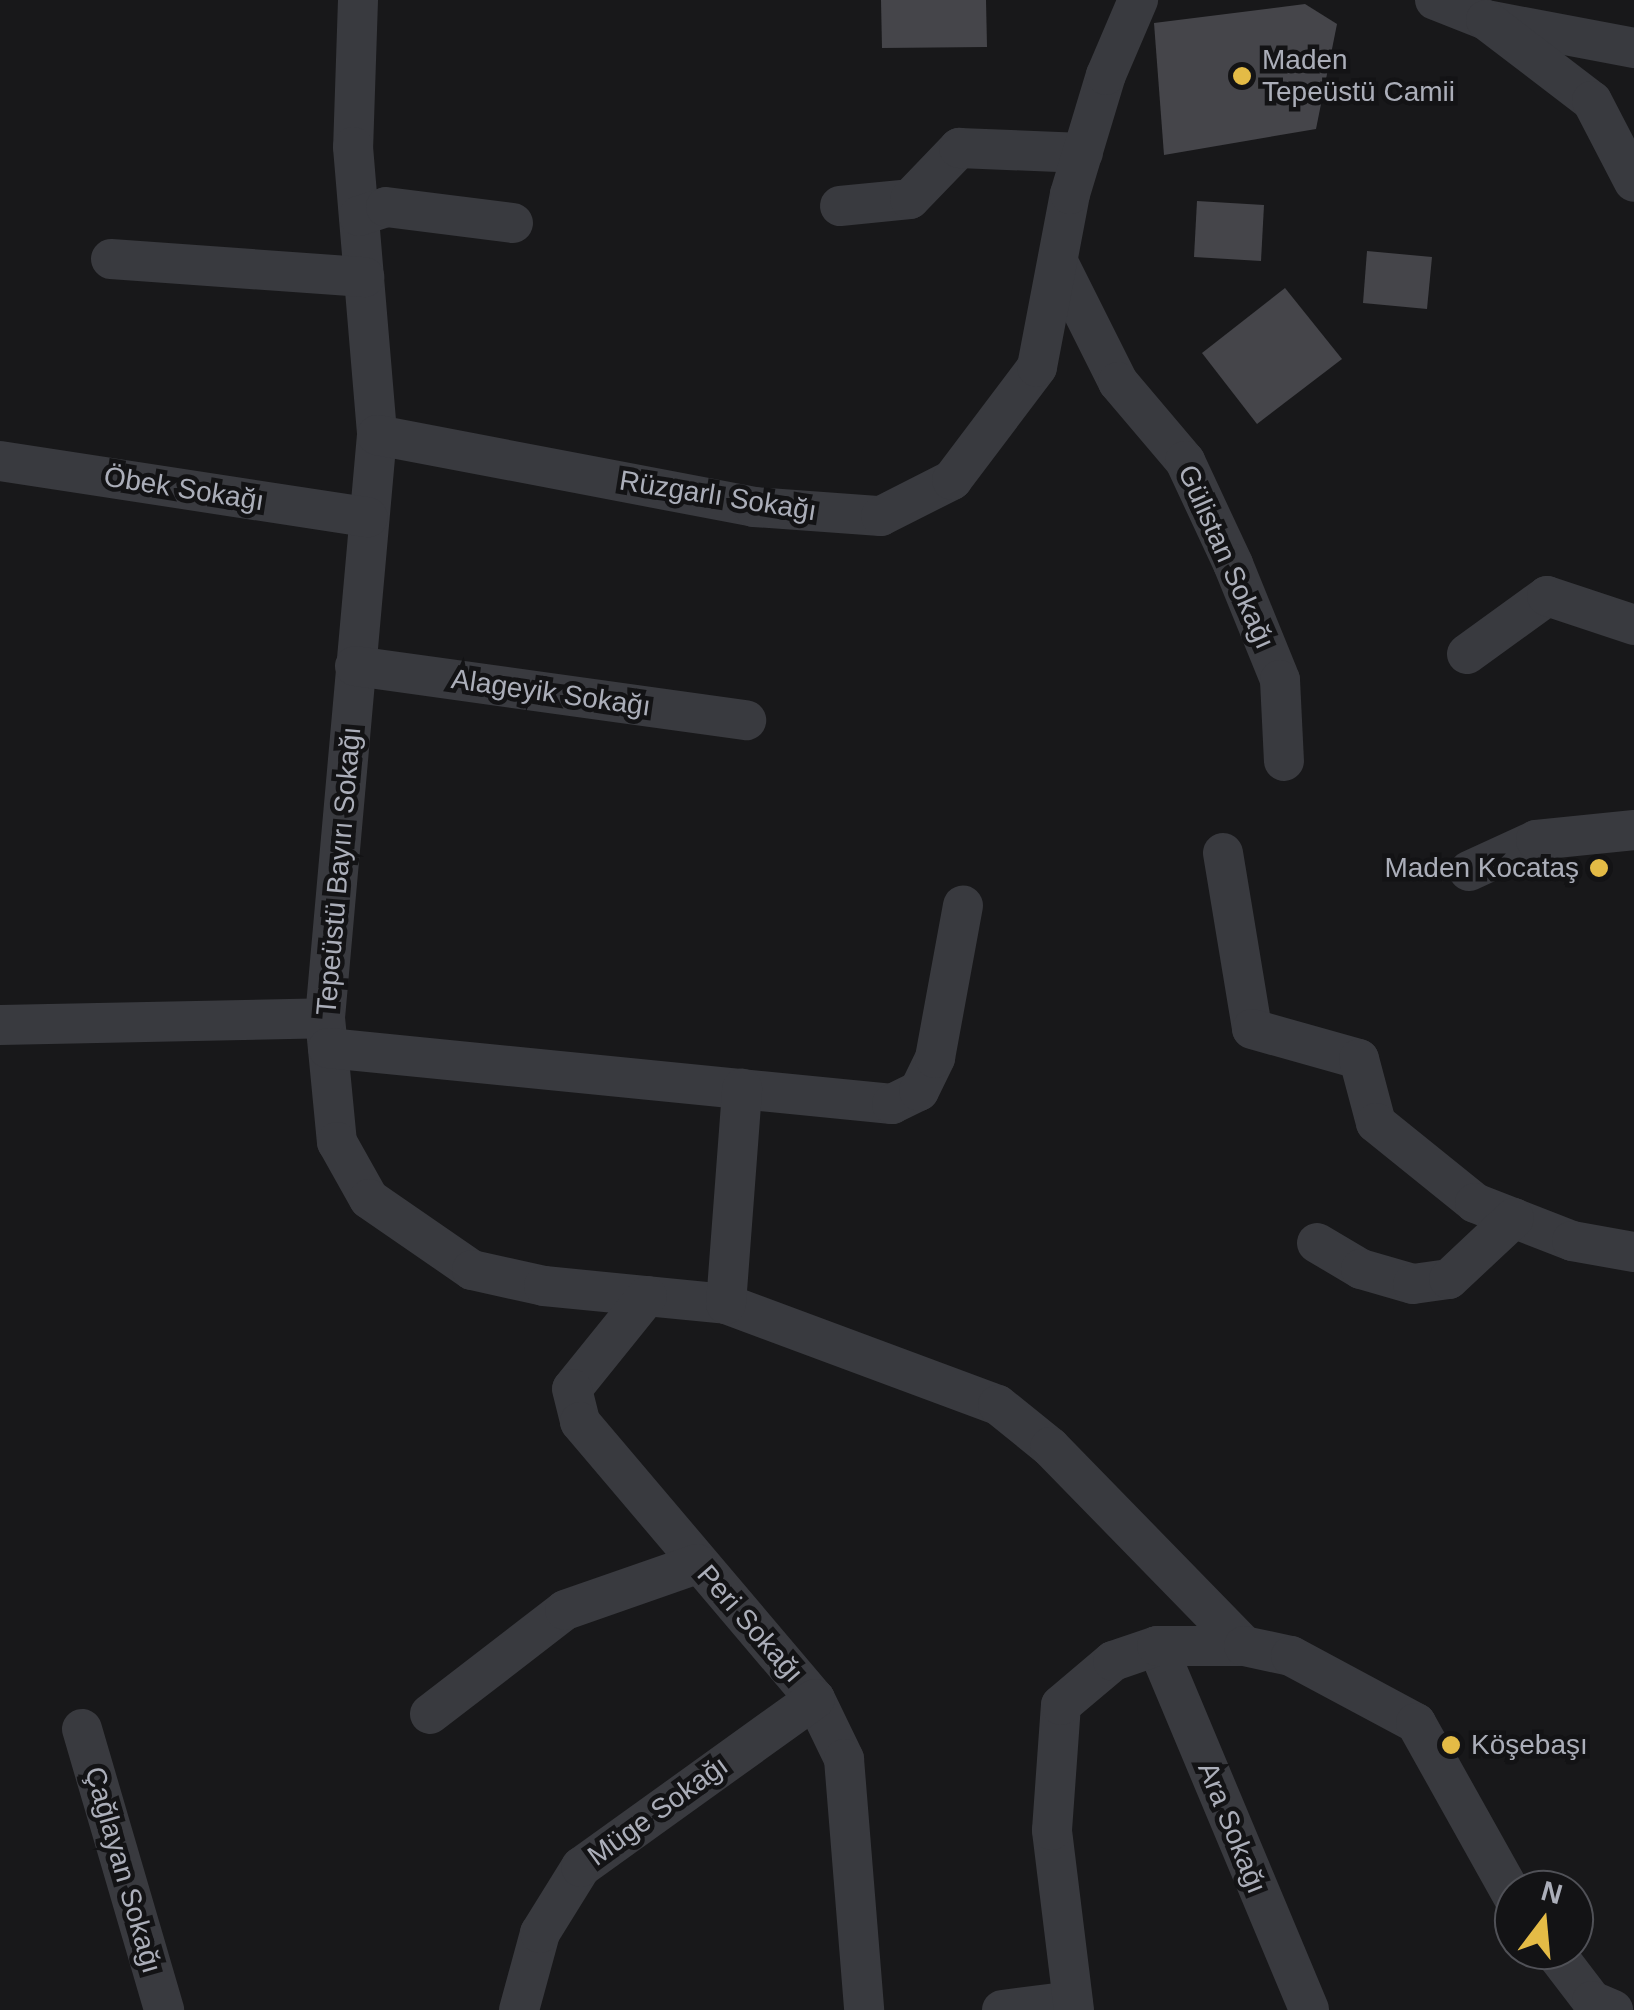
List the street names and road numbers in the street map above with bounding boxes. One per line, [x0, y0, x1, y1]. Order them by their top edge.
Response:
street label: Öbek Sokağı [101, 460, 267, 518]
street label: Gülistan Sokağı [1170, 460, 1282, 654]
street label: Rüzgarlı Sokağı [617, 464, 819, 528]
street label: Alageyik Sokağı [449, 662, 653, 724]
street label: Tepeüstü Bayırı Sokağı [310, 725, 368, 1017]
street label: Peri Sokağı [690, 1558, 810, 1690]
street label: Müge Sokağı [581, 1749, 735, 1873]
street label: Ara Sokağı [1190, 1757, 1274, 1899]
street label: Çağlayan Sokağı [77, 1763, 169, 1977]

